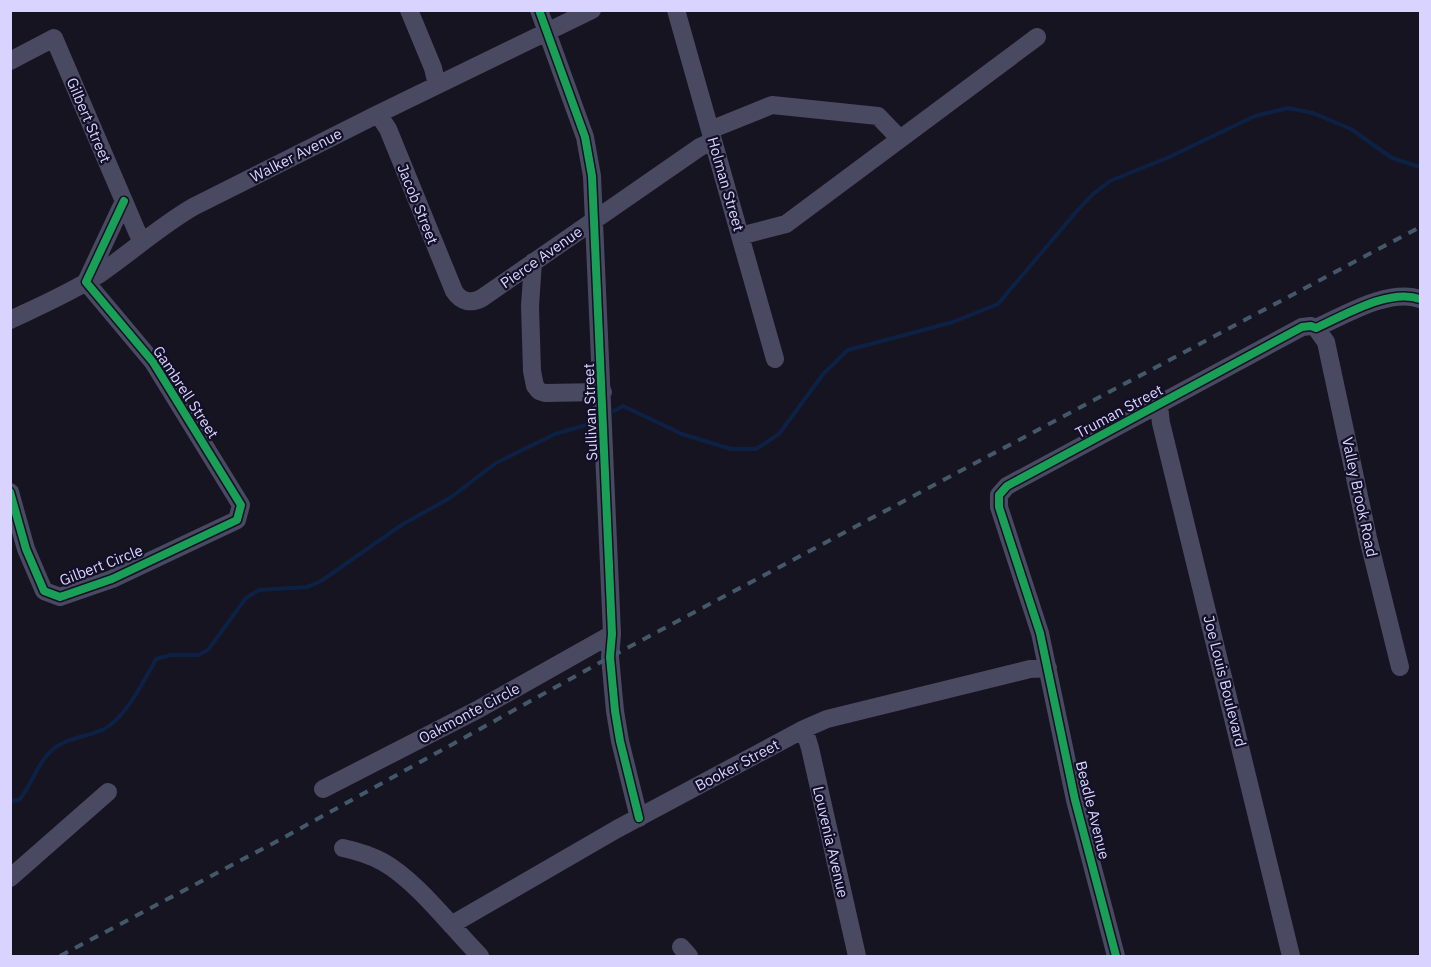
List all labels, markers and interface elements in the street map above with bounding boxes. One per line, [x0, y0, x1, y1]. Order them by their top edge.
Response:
street label: Gilbert Street [63, 75, 115, 165]
street label: Walker Avenue [247, 124, 345, 186]
street label: Holman Street [703, 135, 749, 233]
street label: Jacob Street [393, 161, 443, 247]
street label: Pierce Avenue [496, 222, 586, 292]
street label: Gambrell Street [149, 342, 223, 442]
street label: Sullivan Street [579, 363, 601, 461]
street label: Truman Street [1072, 380, 1166, 442]
street label: Valley Brook Road [1338, 435, 1382, 559]
street label: Gilbert Circle [57, 540, 145, 590]
street label: Joe Louis Boulevard [1199, 613, 1251, 749]
street label: Oakmonte Circle [415, 678, 523, 748]
street label: Booker Street [692, 735, 782, 795]
street label: Beadle Avenue [1072, 759, 1114, 861]
street label: Louvenia Avenue [809, 784, 853, 900]

